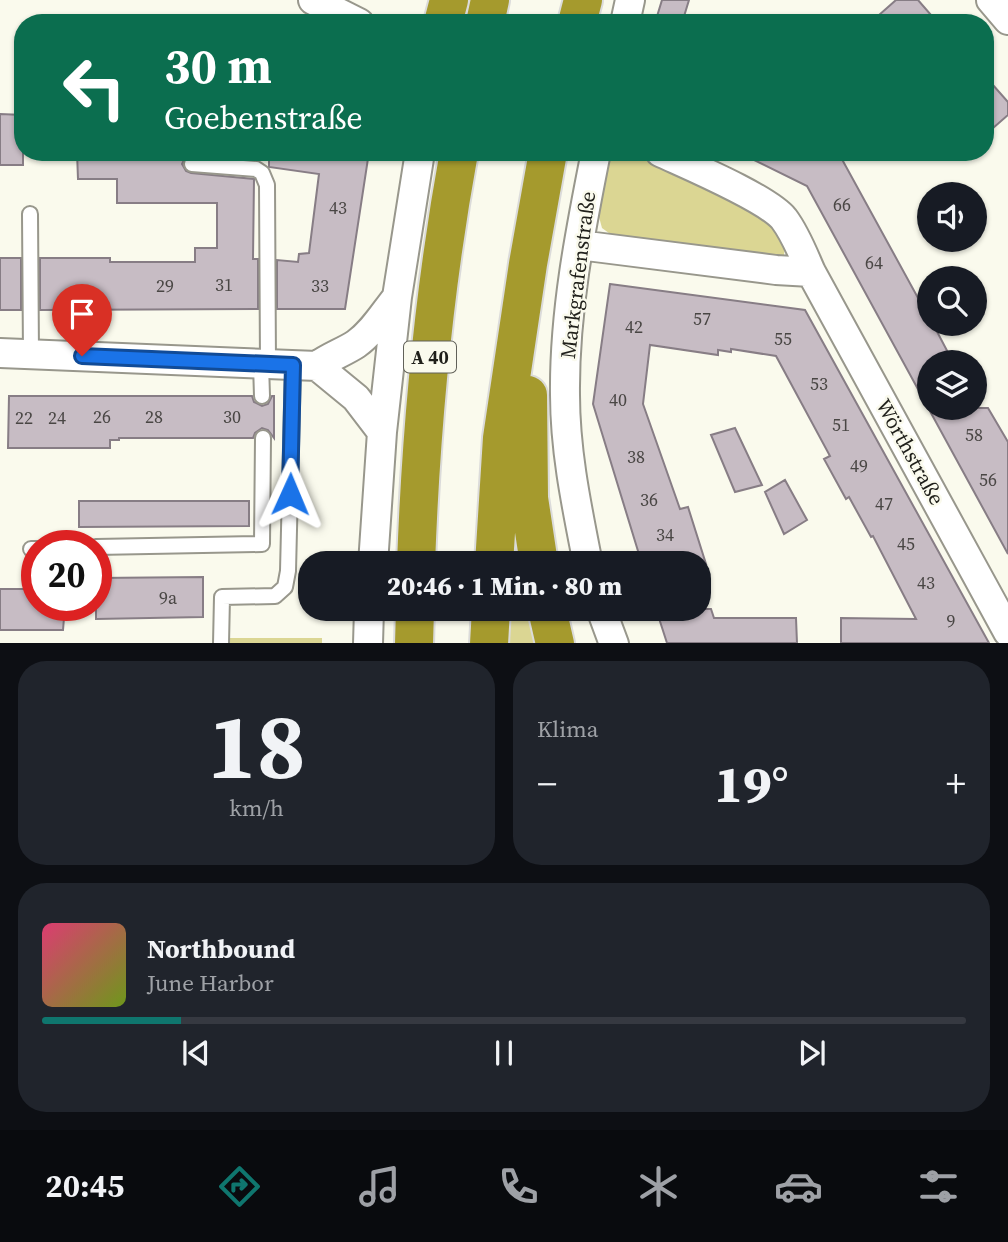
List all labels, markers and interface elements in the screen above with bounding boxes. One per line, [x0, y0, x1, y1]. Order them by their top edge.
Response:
text: 30 m [164, 32, 272, 99]
icon: left [49, 42, 140, 133]
text: Goebenstraße [164, 96, 363, 140]
map controls [917, 182, 987, 420]
button: sound [917, 182, 987, 252]
street label: Markgrafenstraße [553, 190, 602, 360]
house number: 66 [833, 192, 851, 217]
house number: 43 [329, 195, 347, 220]
house number: 64 [865, 250, 883, 275]
button: search [917, 266, 987, 336]
house number: 31 [215, 272, 233, 297]
house number: 29 [156, 273, 174, 298]
house number: 33 [311, 273, 329, 298]
pin [52, 284, 112, 356]
icon: arrive [63, 295, 101, 333]
house number: 57 [693, 306, 711, 331]
house number: 42 [625, 314, 643, 339]
house number: 55 [774, 326, 792, 351]
road number: A 40 [404, 342, 456, 372]
button: layers [917, 350, 987, 420]
house number: 53 [810, 371, 828, 396]
house number: 40 [609, 387, 627, 412]
street label: Wörthstraße [869, 393, 952, 510]
house number: 26 [93, 404, 111, 429]
house number: 28 [145, 404, 163, 429]
house number: 30 [223, 404, 241, 429]
house number: 22 [15, 405, 33, 430]
house number: 24 [48, 405, 66, 430]
house number: 51 [832, 412, 850, 437]
house number: 58 [965, 422, 983, 447]
house number: 38 [627, 444, 645, 469]
house number: 49 [850, 453, 868, 478]
position arrow [253, 457, 327, 531]
house number: 56 [979, 467, 997, 492]
house number: 36 [640, 487, 658, 512]
house number: 47 [875, 491, 893, 516]
house number: 34 [656, 522, 674, 547]
speed limit sign: 20 [21, 530, 112, 621]
house number: 45 [897, 531, 915, 556]
text: 20:46 · 1 Min. · 80 m [387, 568, 622, 604]
house number: 43 [917, 570, 935, 595]
house number: 9a [159, 585, 178, 610]
house number: 9 [947, 608, 956, 633]
text: 18 [207, 684, 306, 808]
text: Klima [537, 713, 598, 745]
text: 19° [714, 748, 789, 819]
text: − [537, 758, 557, 810]
text: + [946, 758, 966, 810]
text: km/h [229, 792, 284, 824]
text: Northbound [147, 931, 295, 967]
text: June Harbor [147, 967, 274, 999]
icon: previous [177, 1034, 215, 1072]
icon: pause [485, 1034, 523, 1072]
icon: next [793, 1034, 831, 1072]
icon: directions [215, 1162, 264, 1211]
icon: music [355, 1162, 404, 1211]
icon: phone [494, 1162, 543, 1211]
icon: climate [634, 1162, 683, 1211]
icon: car [774, 1162, 823, 1211]
icon: filters [914, 1162, 963, 1211]
text: 20:45 [45, 1164, 124, 1208]

